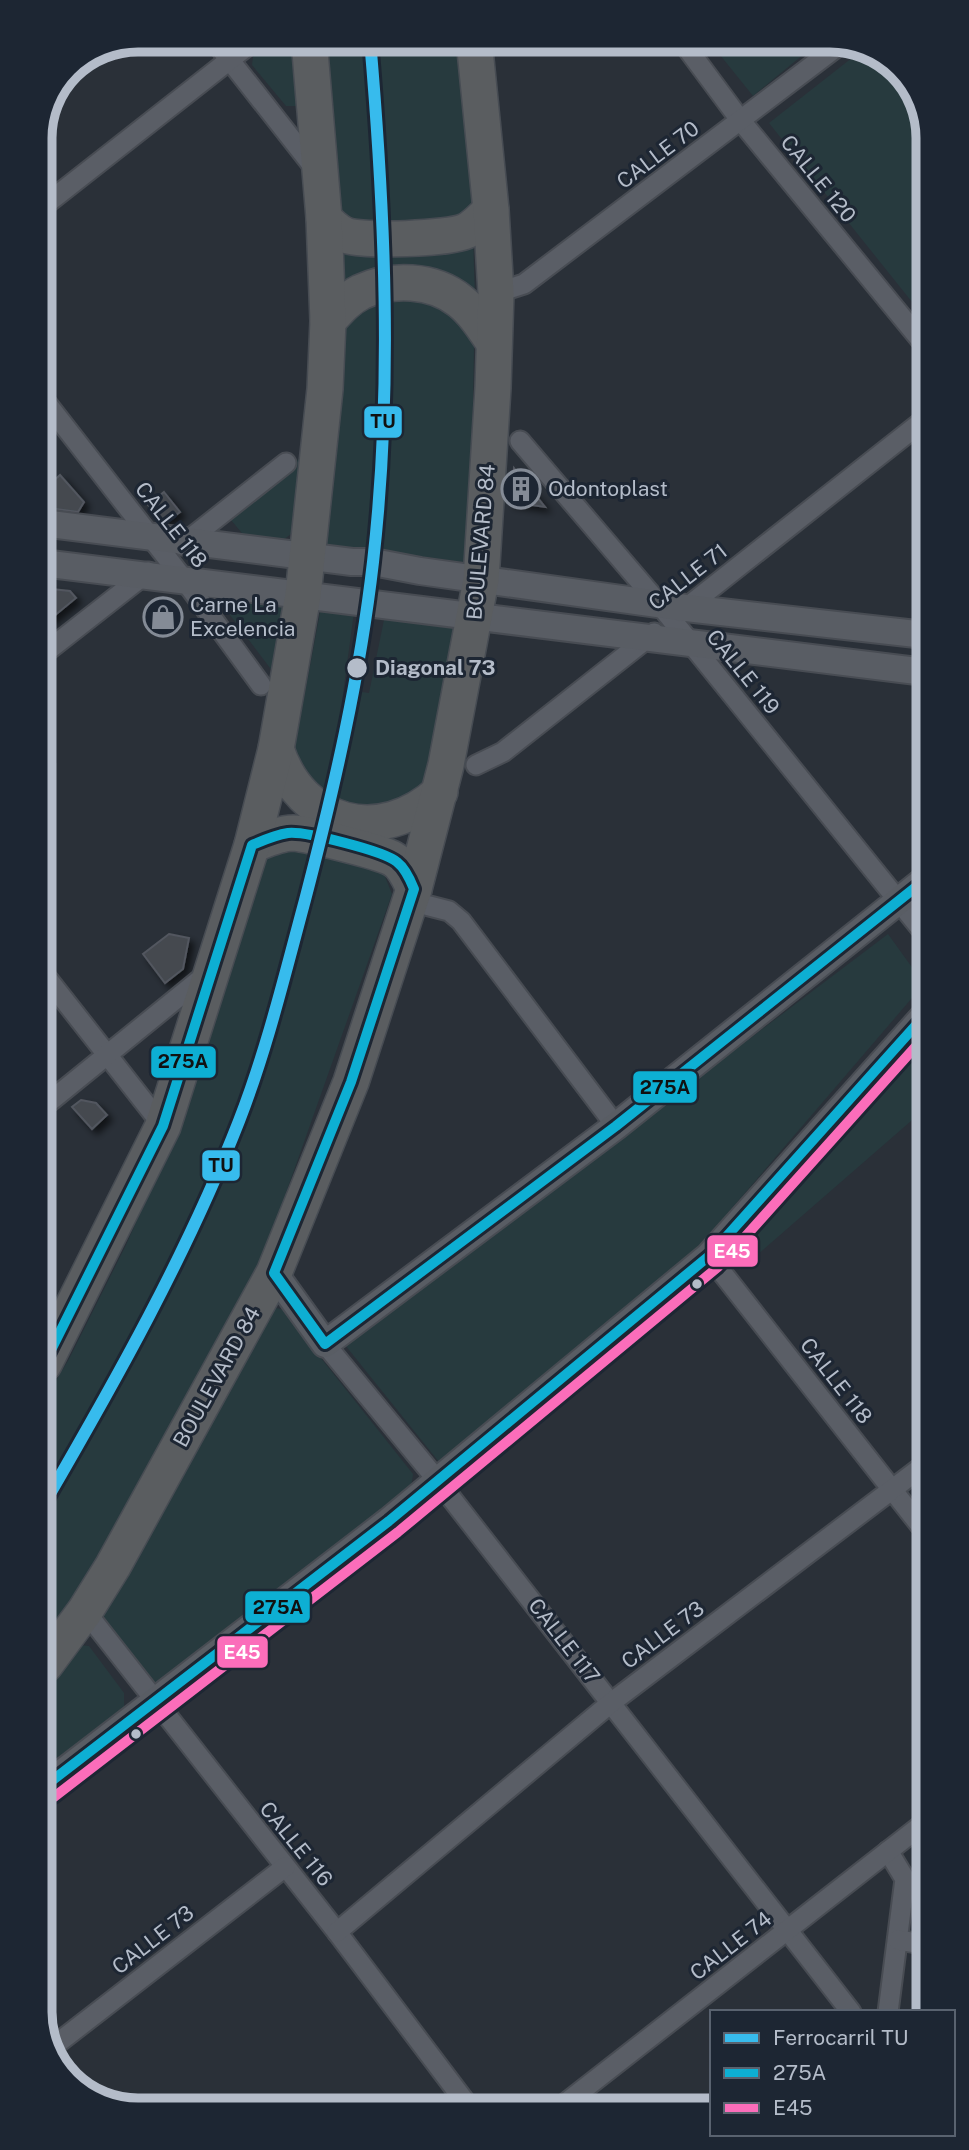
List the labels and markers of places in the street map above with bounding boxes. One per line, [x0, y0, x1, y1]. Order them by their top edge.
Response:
building icon: Odontoplast [500, 468, 542, 510]
place label: Odontoplast [548, 476, 668, 501]
place label: Carne La Excelencia [190, 592, 295, 641]
shop icon: Carne La Excelencia [142, 596, 184, 638]
place label: Diagonal 73 [375, 655, 496, 680]
marker: Diagonal 73 [345, 656, 369, 680]
unlabelled marker [690, 1277, 704, 1291]
unlabelled marker [129, 1727, 143, 1741]

